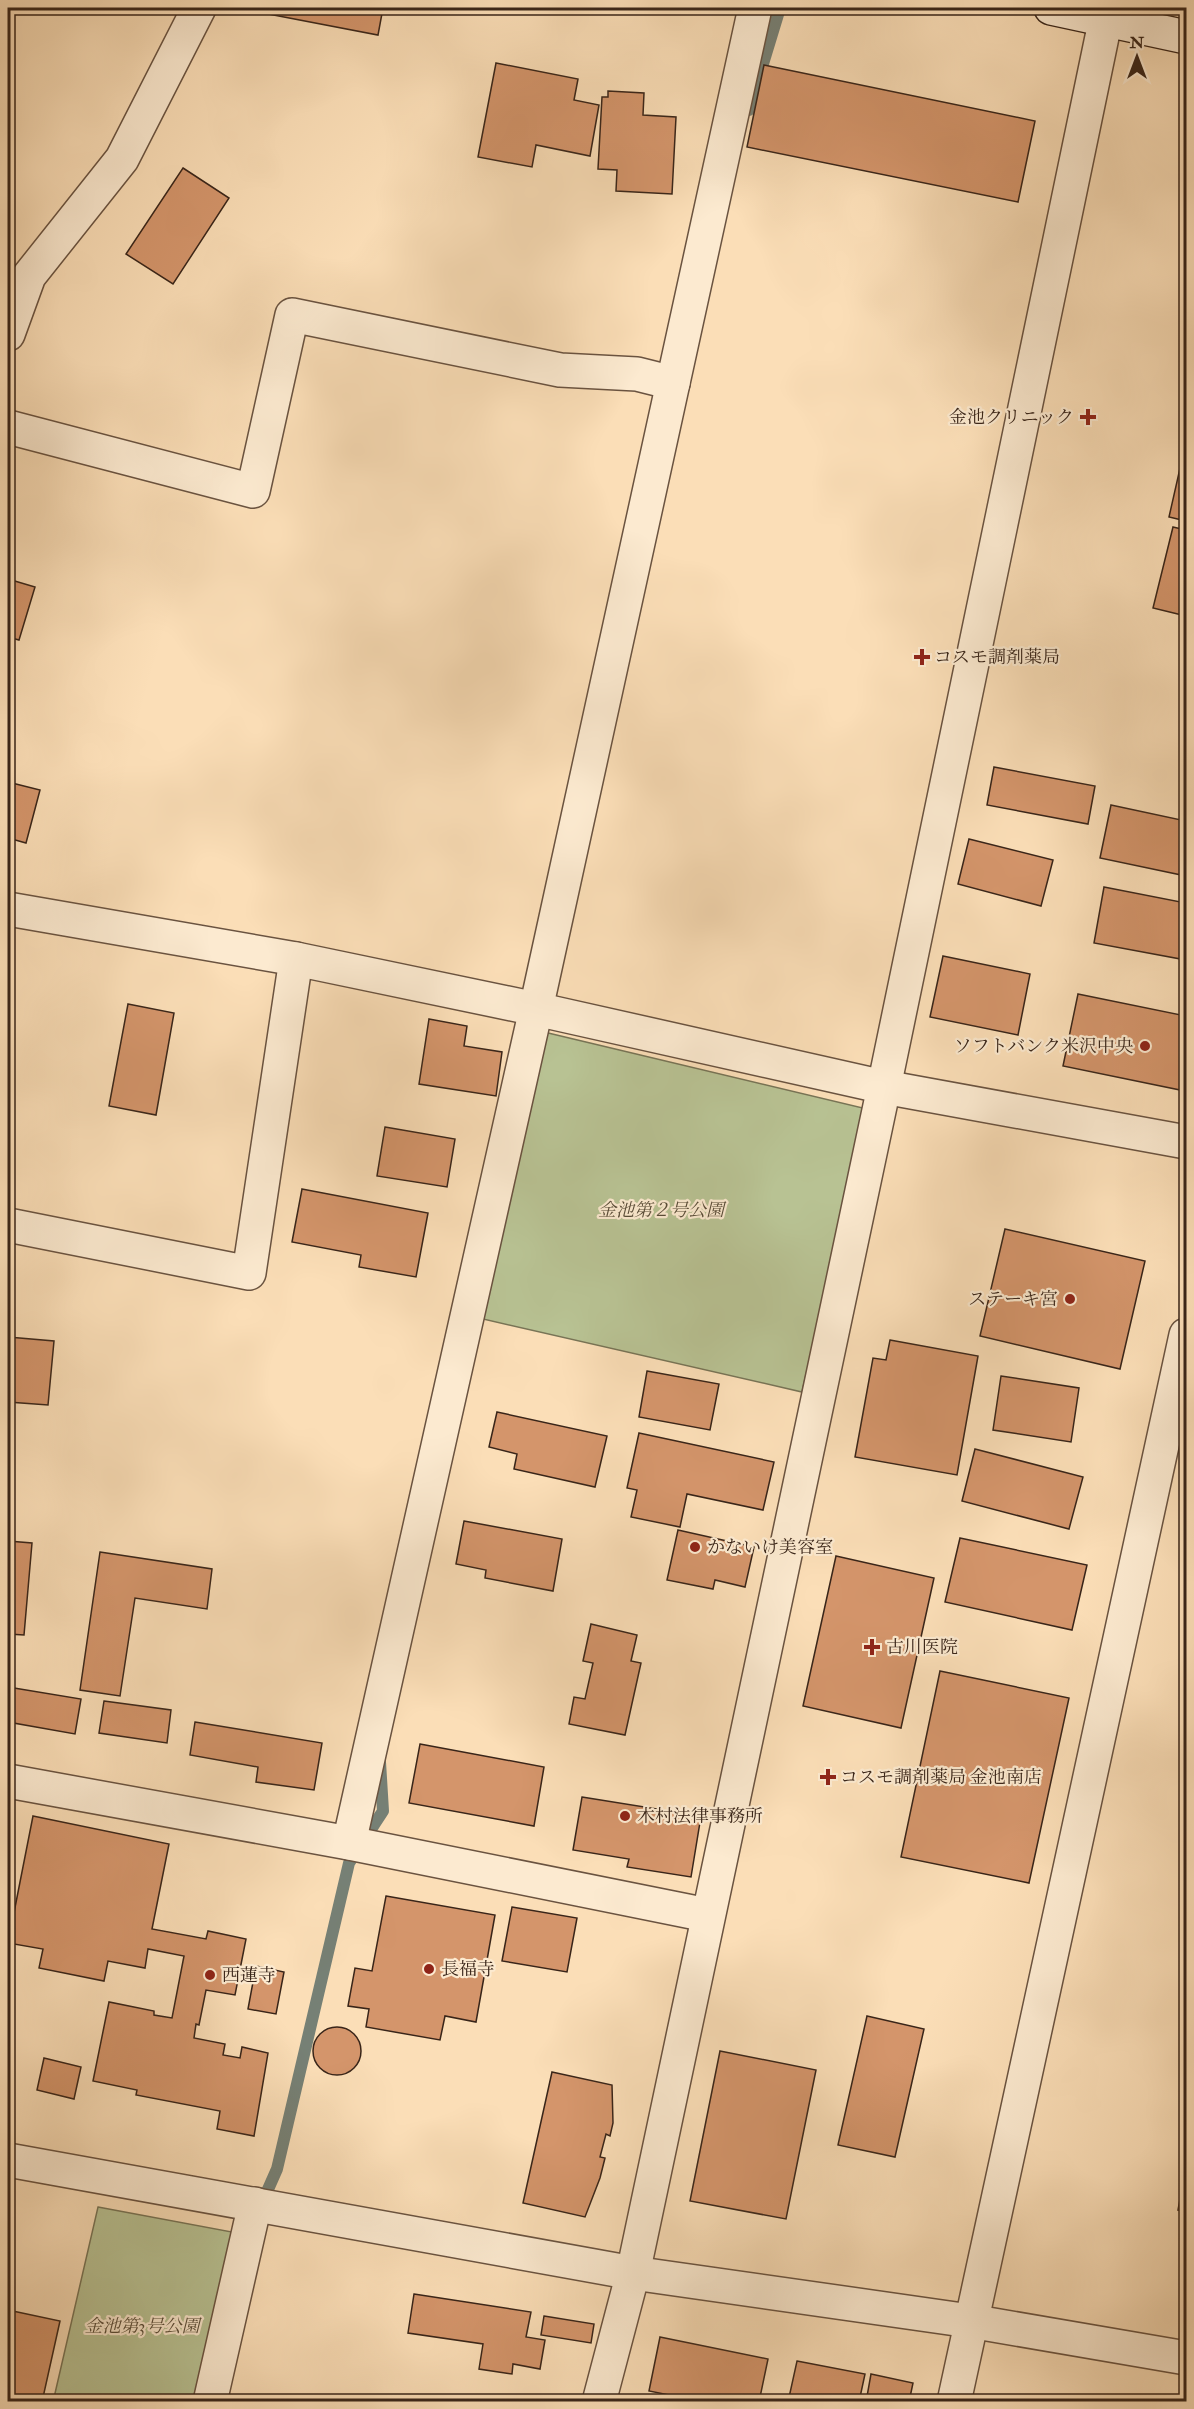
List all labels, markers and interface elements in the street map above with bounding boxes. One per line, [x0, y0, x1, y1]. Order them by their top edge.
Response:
north arrow [1107, 27, 1167, 87]
text: N [1129, 33, 1145, 53]
place label: 金池クリニック [949, 406, 1074, 429]
marker: 金池クリニック [1079, 408, 1097, 426]
place label: コスモ調剤薬局 [934, 646, 1060, 669]
marker: コスモ調剤薬局 [915, 650, 929, 664]
place label: ソフトバンク米沢中央 [954, 1035, 1133, 1058]
marker: ソフトバンク米沢中央 [1138, 1039, 1152, 1053]
park label: 金池第２号公園 [598, 1199, 727, 1222]
place label: ステーキ宮 [968, 1288, 1058, 1311]
marker: ステーキ宮 [1063, 1292, 1077, 1306]
place label: かないけ美容室 [707, 1536, 833, 1559]
marker: かないけ美容室 [688, 1540, 702, 1554]
place label: 古川医院 [886, 1636, 958, 1659]
marker: 古川医院 [863, 1638, 881, 1656]
place label: コスモ調剤薬局 金池南店 [840, 1766, 1042, 1789]
marker: コスモ調剤薬局 金池南店 [821, 1770, 835, 1784]
place label: 木村法律事務所 [637, 1805, 763, 1828]
marker: 木村法律事務所 [618, 1809, 632, 1823]
place label: 長福寺 [441, 1958, 495, 1981]
marker: 長福寺 [422, 1962, 436, 1976]
place label: 西蓮寺 [222, 1964, 276, 1987]
marker: 西蓮寺 [203, 1968, 217, 1982]
park label: 金池第3号公園 [85, 2315, 202, 2338]

